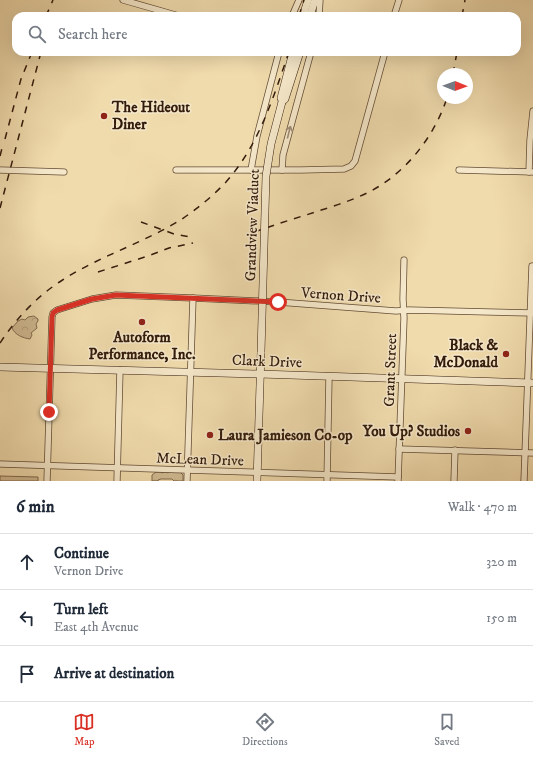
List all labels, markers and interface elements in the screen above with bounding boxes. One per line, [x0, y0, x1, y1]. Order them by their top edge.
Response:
search box [12, 12, 521, 56]
icon: search [26, 23, 48, 45]
text: Search here [58, 25, 127, 44]
north arrow [437, 68, 473, 104]
place label: The Hideout Diner [111, 98, 190, 134]
marker: The Hideout Diner [99, 111, 109, 121]
one-way arrow [286, 126, 293, 139]
street label: Grandview Viaduct [241, 168, 264, 282]
street label: Vernon Drive [299, 283, 382, 308]
route start [269, 293, 287, 311]
marker: Autoform Performance, Inc. [137, 317, 147, 327]
place label: Autoform Performance, Inc. [88, 328, 196, 364]
street label: Grant Street [380, 333, 401, 407]
place label: Black & McDonald [433, 336, 499, 372]
marker: Black & McDonald [501, 349, 511, 359]
street label: Clark Drive [231, 351, 303, 372]
route end [40, 403, 58, 421]
place label: You Up? Studios [362, 422, 460, 441]
place label: Laura Jamieson Co-op [218, 426, 353, 445]
marker: You Up? Studios [463, 426, 473, 436]
marker: Laura Jamieson Co-op [205, 430, 215, 440]
street label: McLean Drive [156, 448, 244, 471]
text: 6 min [16, 496, 55, 518]
text: Walk · 470 m [448, 499, 517, 515]
text: Continue [54, 544, 109, 563]
icon: ahead [16, 551, 38, 573]
text: 320 m [486, 554, 517, 570]
text: Vernon Drive [54, 563, 123, 579]
text: Turn left [54, 600, 108, 619]
icon: left [16, 607, 38, 629]
text: 150 m [486, 610, 517, 626]
text: East 4th Avenue [54, 619, 139, 635]
icon: arrive [16, 663, 38, 685]
text: Arrive at destination [54, 664, 174, 683]
tab: Map [73, 711, 95, 749]
tab: Directions [242, 711, 288, 749]
tab: Saved [434, 711, 460, 749]

